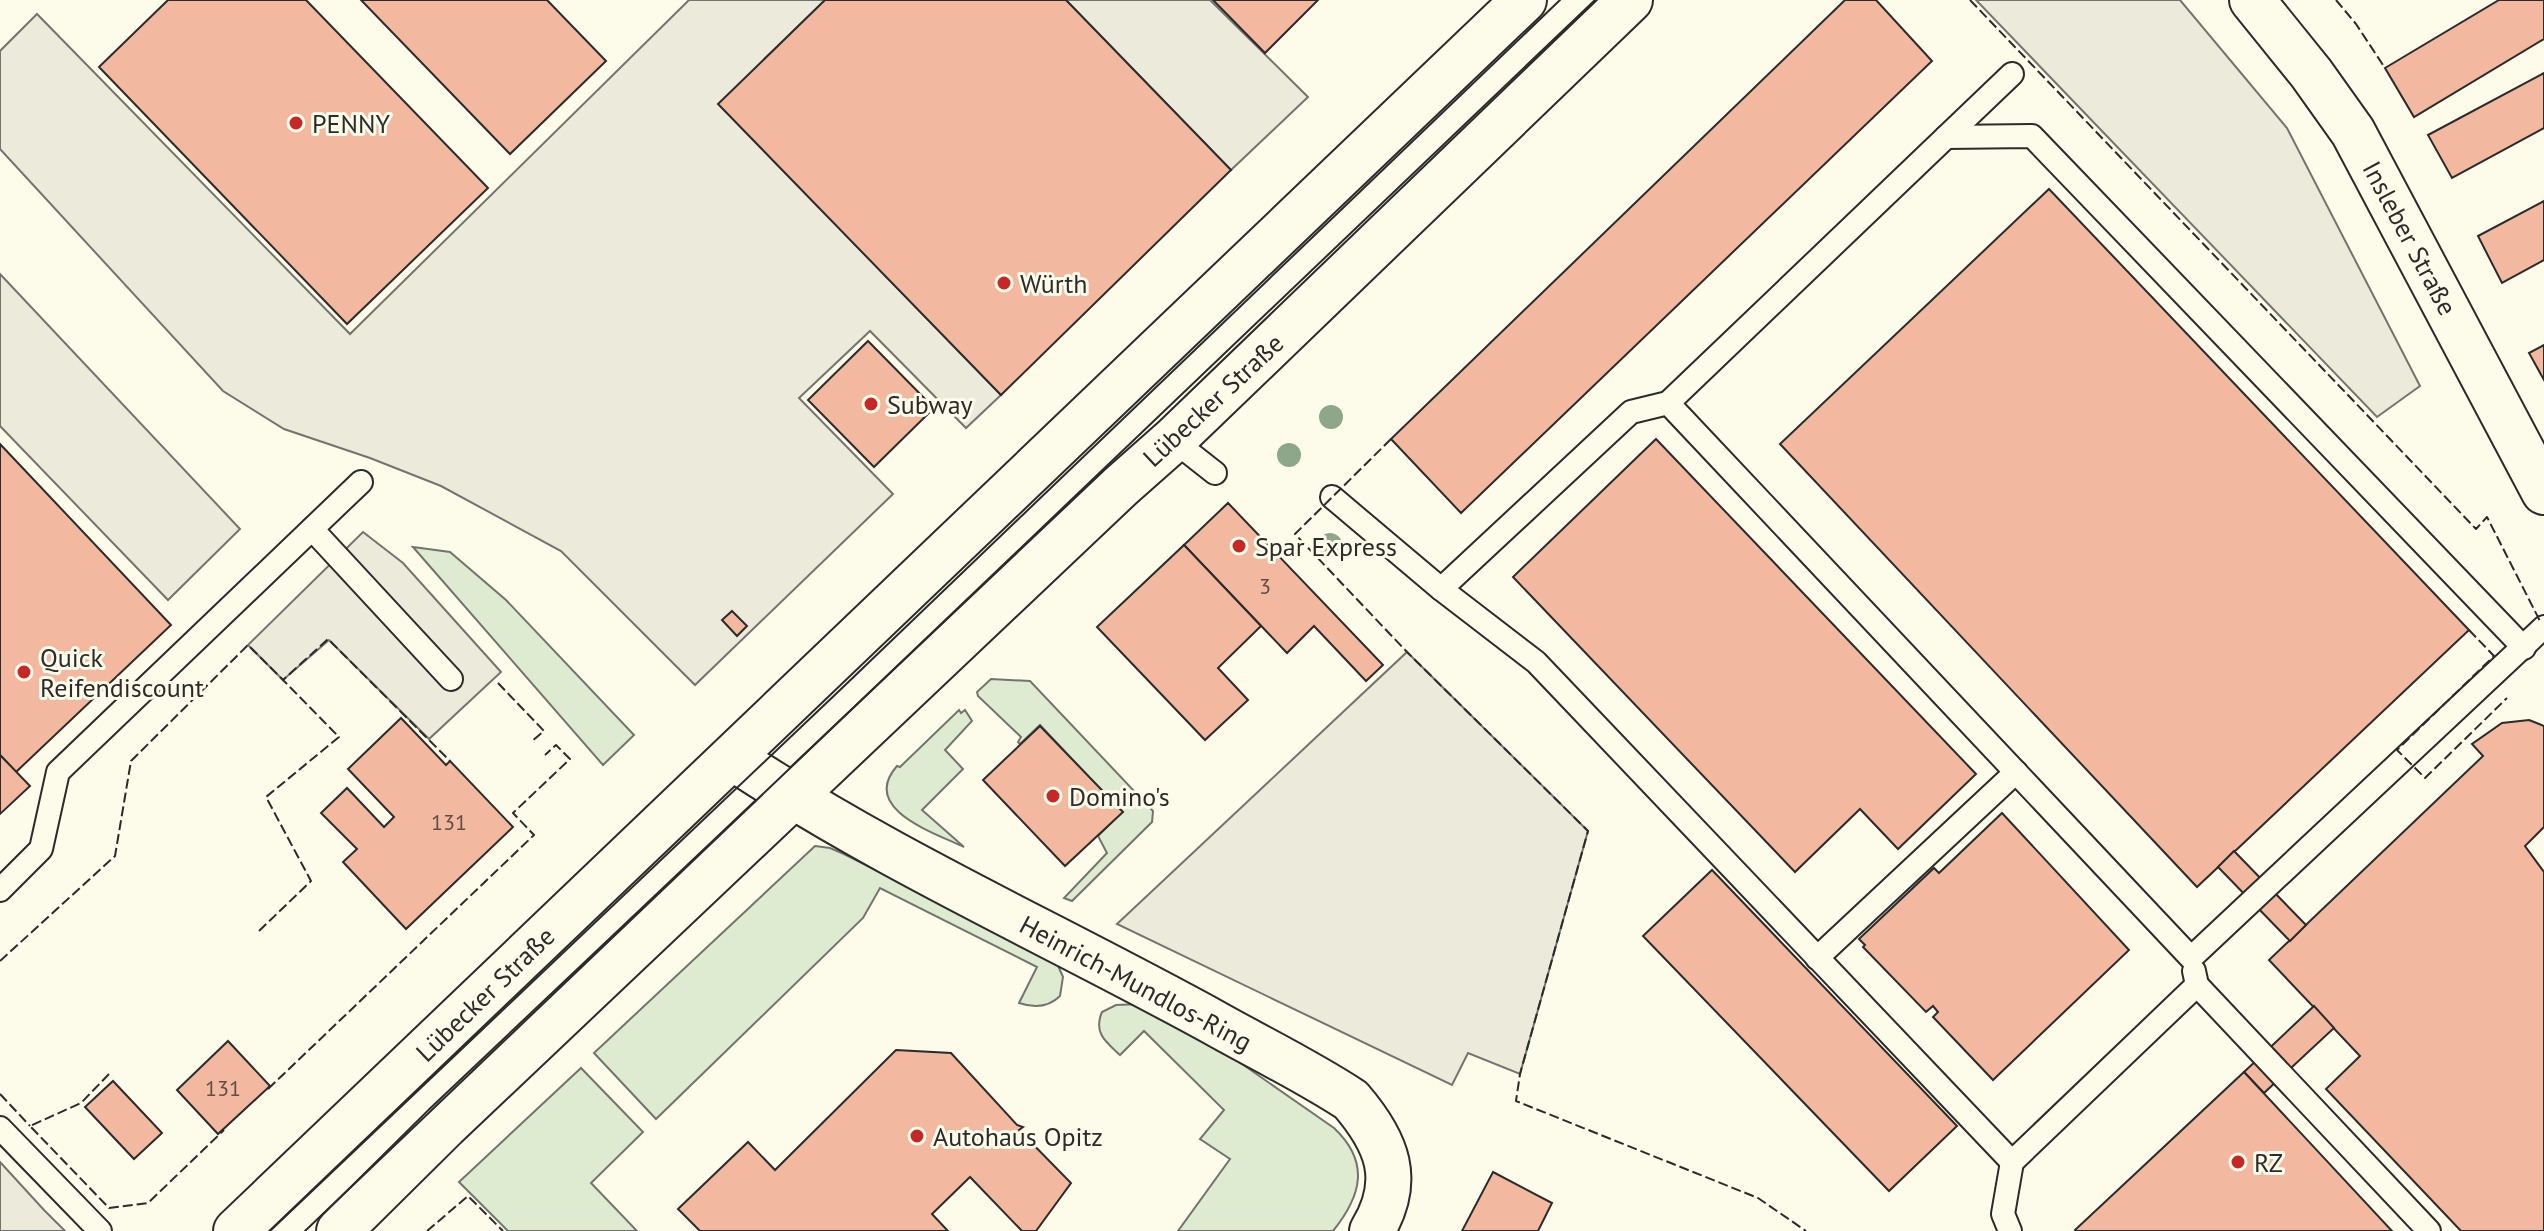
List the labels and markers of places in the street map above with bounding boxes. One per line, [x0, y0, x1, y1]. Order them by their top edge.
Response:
place label: PENNY [312, 107, 390, 140]
marker: PENNY [287, 114, 305, 132]
place label: Würth [1020, 267, 1087, 300]
marker: Würth [995, 274, 1013, 292]
place label: Subway [887, 388, 973, 421]
marker: Subway [862, 395, 880, 413]
place label: Spar Express [1255, 530, 1397, 563]
marker: Spar Express [1230, 537, 1248, 555]
place label: Quick Reifendiscount [40, 641, 204, 704]
marker: Quick Reifendiscount [15, 663, 33, 681]
place label: Domino's [1069, 780, 1170, 813]
marker: Domino's [1044, 787, 1062, 805]
place label: Autohaus Opitz [933, 1120, 1103, 1153]
marker: Autohaus Opitz [908, 1127, 926, 1145]
place label: RZ [2254, 1146, 2283, 1179]
marker: RZ [2229, 1153, 2247, 1171]

